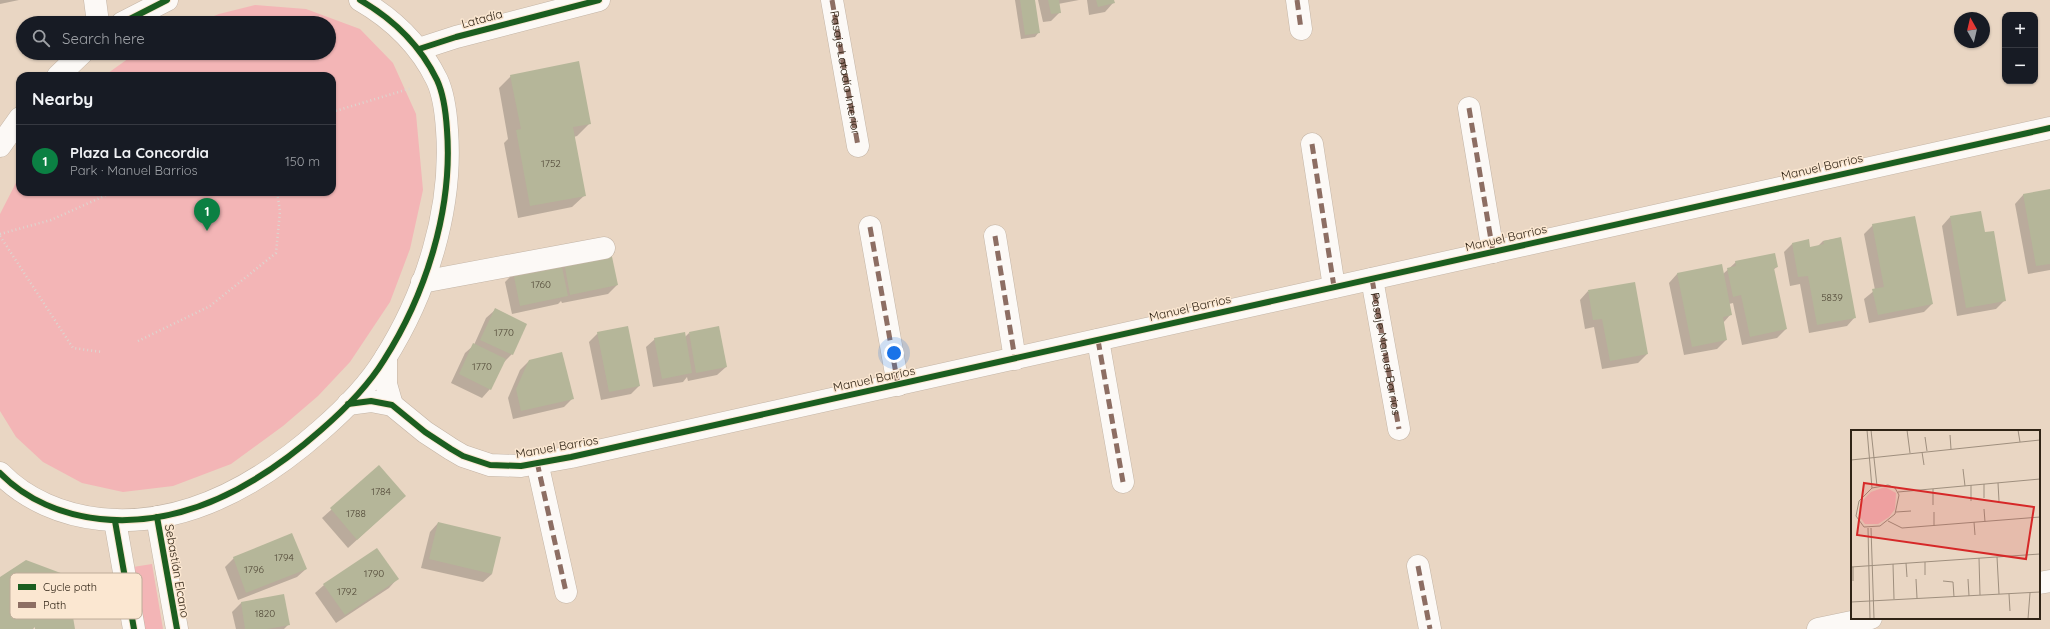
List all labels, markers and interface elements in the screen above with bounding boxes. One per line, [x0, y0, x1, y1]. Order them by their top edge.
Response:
street label: Latadía [460, 6, 504, 31]
street label: Pasaje Latadía Interior [827, 9, 864, 136]
north arrow [1954, 12, 1990, 48]
map controls [2002, 12, 2038, 84]
button: + [2002, 12, 2038, 48]
search box [16, 16, 336, 60]
icon: search [30, 27, 52, 49]
text: Search here [62, 29, 145, 48]
button: − [2002, 48, 2038, 84]
text: Nearby [32, 88, 93, 109]
text: Plaza La Concordia [70, 143, 209, 162]
street label: Manuel Barrios [1779, 150, 1865, 183]
text: 1 [42, 153, 48, 169]
text: 150 m [285, 153, 320, 169]
house number: 1752 [541, 157, 561, 170]
text: Park · Manuel Barrios [70, 162, 198, 178]
pin: 1 [194, 198, 220, 231]
street label: Manuel Barrios [1463, 221, 1549, 254]
house number: 1760 [531, 278, 551, 291]
street label: Manuel Barrios [1147, 291, 1233, 324]
street label: Pasaje Manuel Barrios [1368, 291, 1404, 417]
house number: 5839 [1821, 291, 1843, 304]
house number: 1770 [494, 326, 514, 339]
your location [884, 343, 904, 363]
house number: 1770 [472, 360, 492, 373]
street label: Manuel Barrios [831, 362, 917, 395]
inset map [1851, 430, 2040, 619]
street label: Manuel Barrios [514, 432, 600, 461]
house number: 1784 [371, 485, 391, 498]
house number: 1788 [346, 507, 366, 520]
street label: Sebastián Elcano [162, 523, 193, 619]
house number: 1794 [274, 551, 294, 564]
house number: 1796 [244, 563, 265, 576]
house number: 1790 [364, 567, 384, 580]
legend [10, 573, 142, 619]
text: Cycle path [43, 580, 97, 594]
house number: 1792 [337, 585, 357, 598]
text: Path [43, 598, 66, 612]
house number: 1820 [255, 607, 275, 620]

